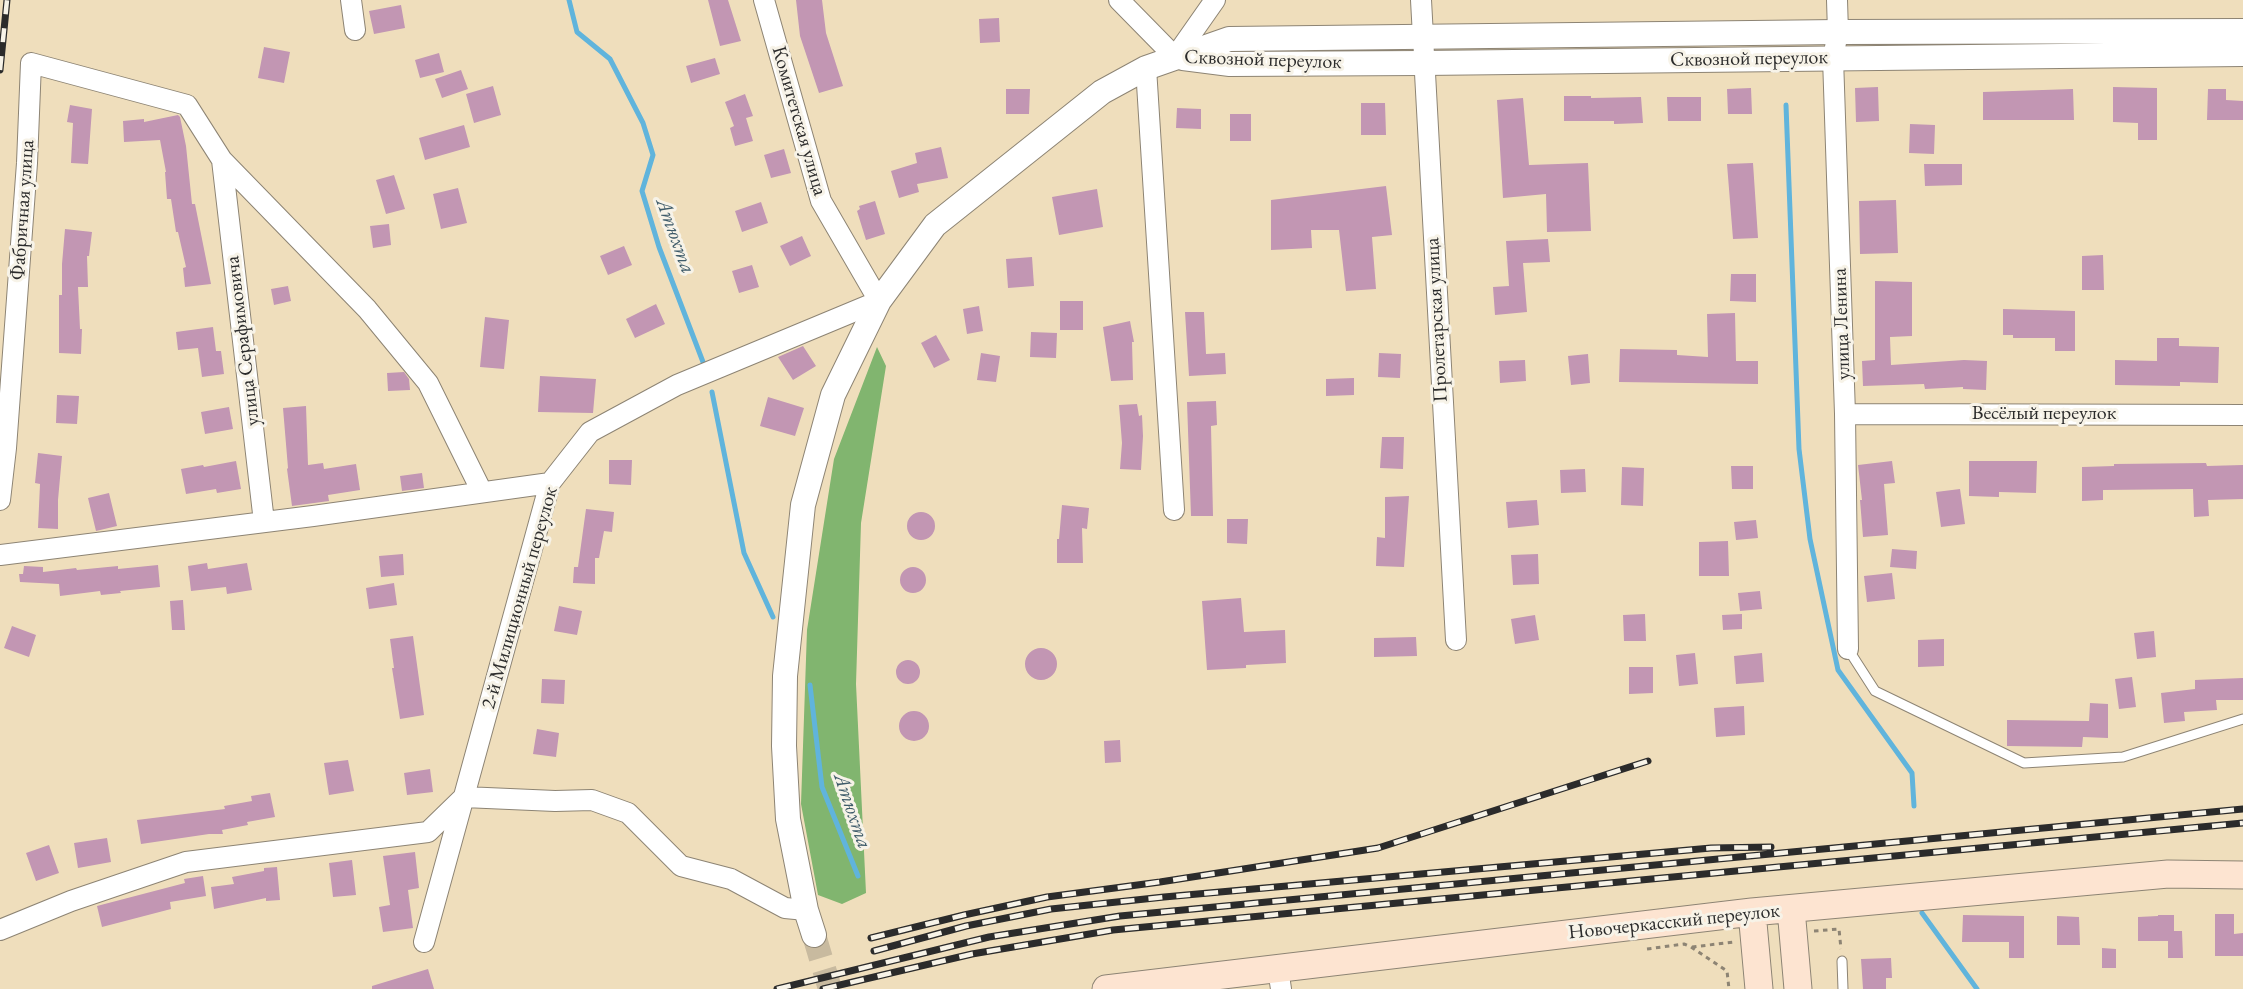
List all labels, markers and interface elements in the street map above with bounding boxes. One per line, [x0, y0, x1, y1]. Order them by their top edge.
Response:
street label: Комитетская улица [766, 43, 832, 199]
street label: Сквозной переулок [1184, 45, 1342, 75]
street label: Сквозной переулок [1670, 46, 1828, 72]
street label: Фабричная улица [6, 139, 40, 281]
water label: Атюхта [650, 195, 700, 277]
street label: Пролетарская улица [1421, 237, 1453, 403]
street label: улица Серафимовича [221, 255, 265, 427]
street label: улица Ленина [1828, 268, 1856, 380]
street label: Весёлый переулок [1972, 402, 2116, 426]
street label: 2-й Милиционный переулок [477, 484, 563, 712]
water label: Атюхта [827, 770, 877, 852]
street label: Новочеркасский переулок [1567, 899, 1781, 945]

